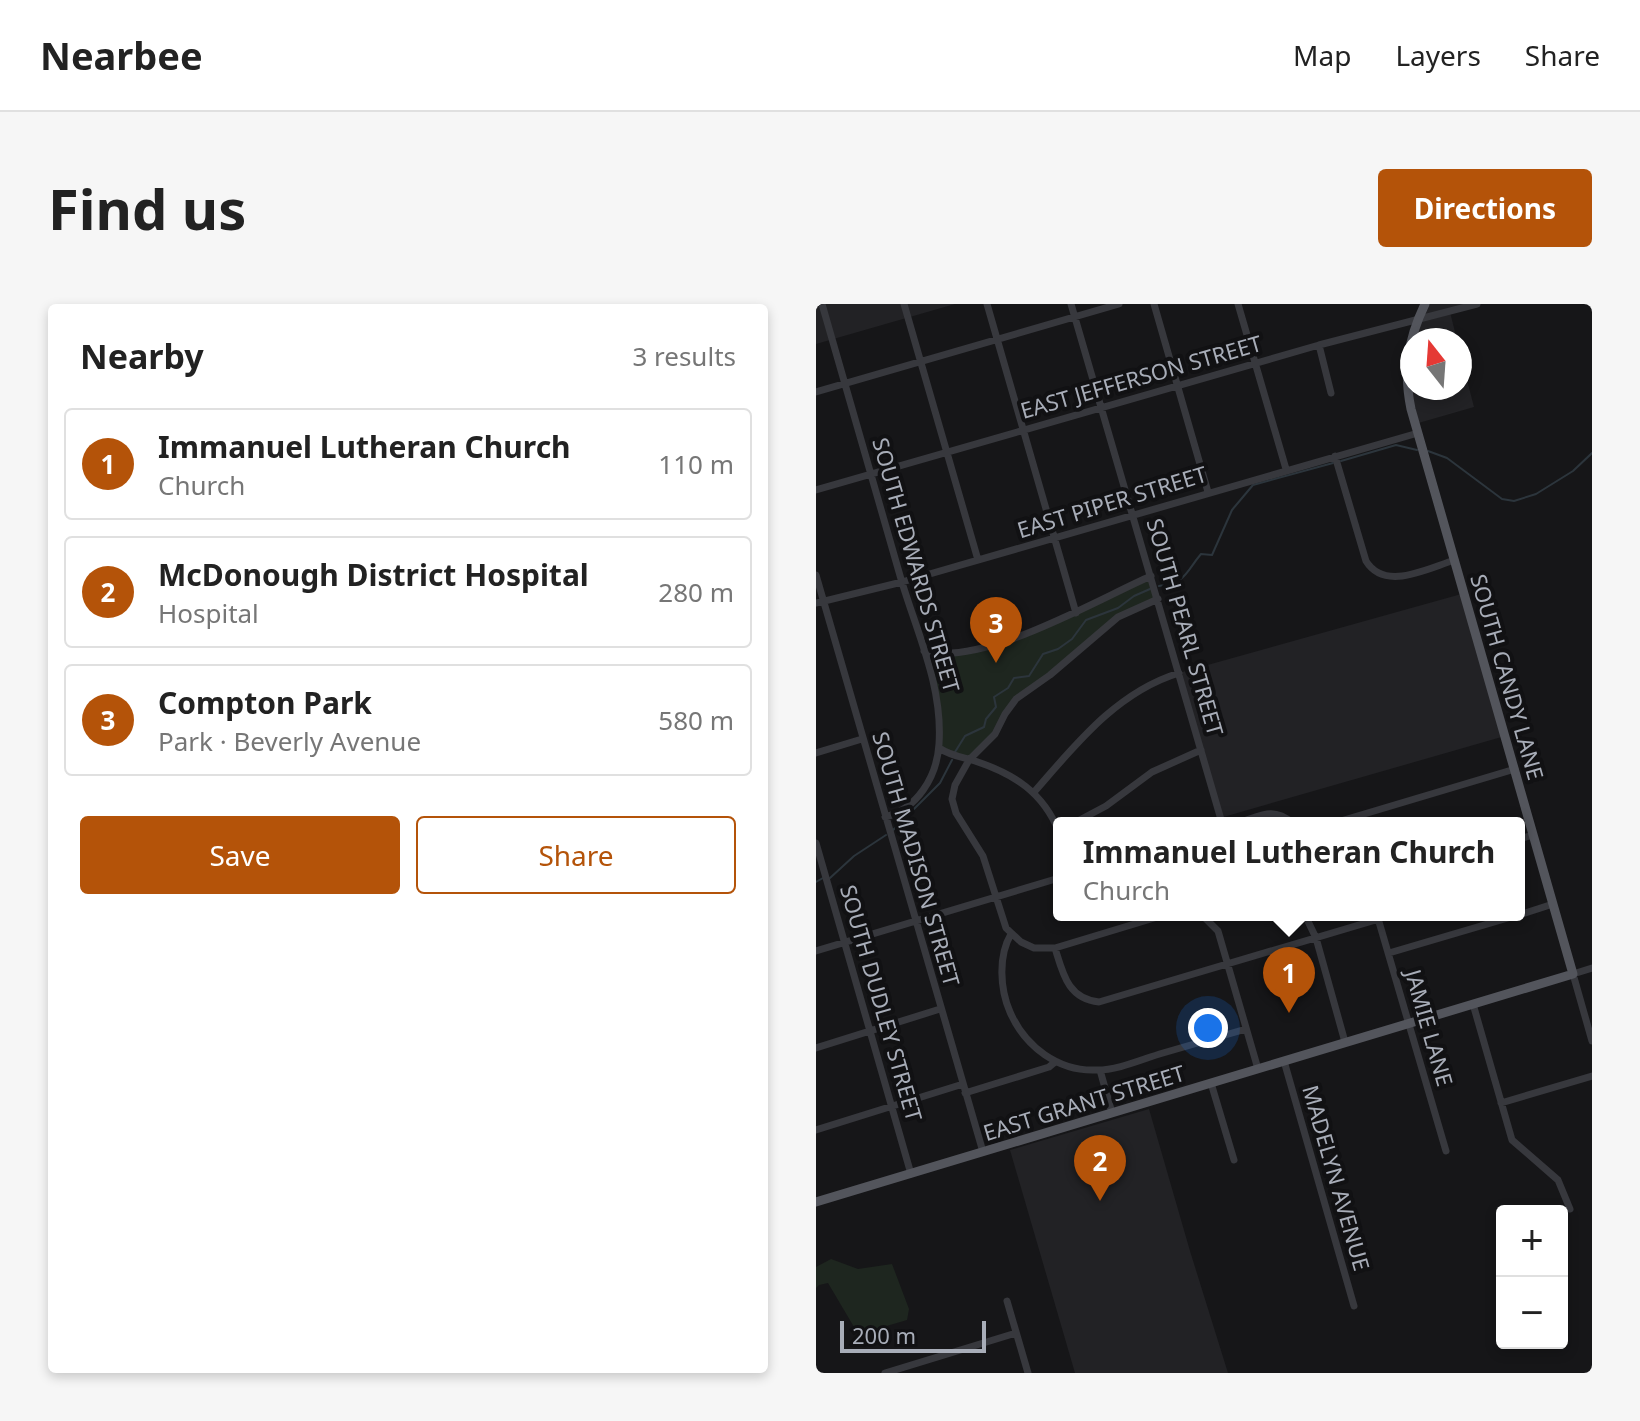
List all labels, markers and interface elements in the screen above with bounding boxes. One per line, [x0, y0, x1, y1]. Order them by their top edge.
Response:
text: Nearbee [40, 29, 203, 81]
text: Map [1293, 36, 1351, 74]
text: Layers [1395, 36, 1481, 74]
text: Share [1525, 36, 1600, 74]
button: Directions [1378, 169, 1592, 247]
text: Find us [48, 170, 246, 246]
street label: EAST JEFFERSON STREET [1017, 327, 1265, 425]
north arrow [1400, 328, 1472, 400]
text: Nearby [80, 333, 204, 379]
text: 3 results [632, 338, 736, 374]
text: Immanuel Lutheran Church [158, 426, 571, 467]
street label: SOUTH EDWARDS STREET [866, 434, 968, 696]
text: 1 [101, 446, 115, 482]
text: 110 m [658, 446, 734, 482]
street label: EAST PIPER STREET [1013, 458, 1210, 544]
text: Church [158, 467, 245, 503]
street label: SOUTH PEARL STREET [1141, 515, 1231, 739]
text: McDonough District Hospital [158, 554, 589, 595]
street label: SOUTH CANDY LANE [1464, 570, 1552, 783]
text: 2 [101, 574, 115, 610]
text: 280 m [658, 574, 734, 610]
text: Hospital [158, 595, 259, 631]
pin: 3 [970, 597, 1022, 663]
text: Compton Park [158, 682, 372, 723]
text: 3 [101, 702, 115, 738]
text: 580 m [658, 702, 734, 738]
text: Park · Beverly Avenue [158, 723, 421, 759]
street label: SOUTH MADISON STREET [866, 728, 968, 990]
button: Save [80, 816, 400, 894]
button: Share [416, 816, 736, 894]
popup [1053, 817, 1525, 921]
text: Immanuel Lutheran Church [1083, 831, 1495, 872]
text: Church [1083, 872, 1170, 908]
street label: SOUTH DUDLEY STREET [834, 881, 930, 1124]
pin: 1 [1263, 947, 1315, 1013]
street label: JAMIE LANE [1398, 964, 1461, 1090]
your location [1188, 1008, 1228, 1048]
street label: EAST GRANT STREET [979, 1057, 1188, 1147]
street label: MADELYN AVENUE [1296, 1081, 1378, 1274]
pin: 2 [1074, 1135, 1126, 1201]
map controls [1496, 1205, 1568, 1349]
button: + [1496, 1205, 1568, 1277]
button: − [1496, 1277, 1568, 1349]
scale bar [840, 1317, 986, 1353]
text: 200 m [852, 1320, 916, 1350]

